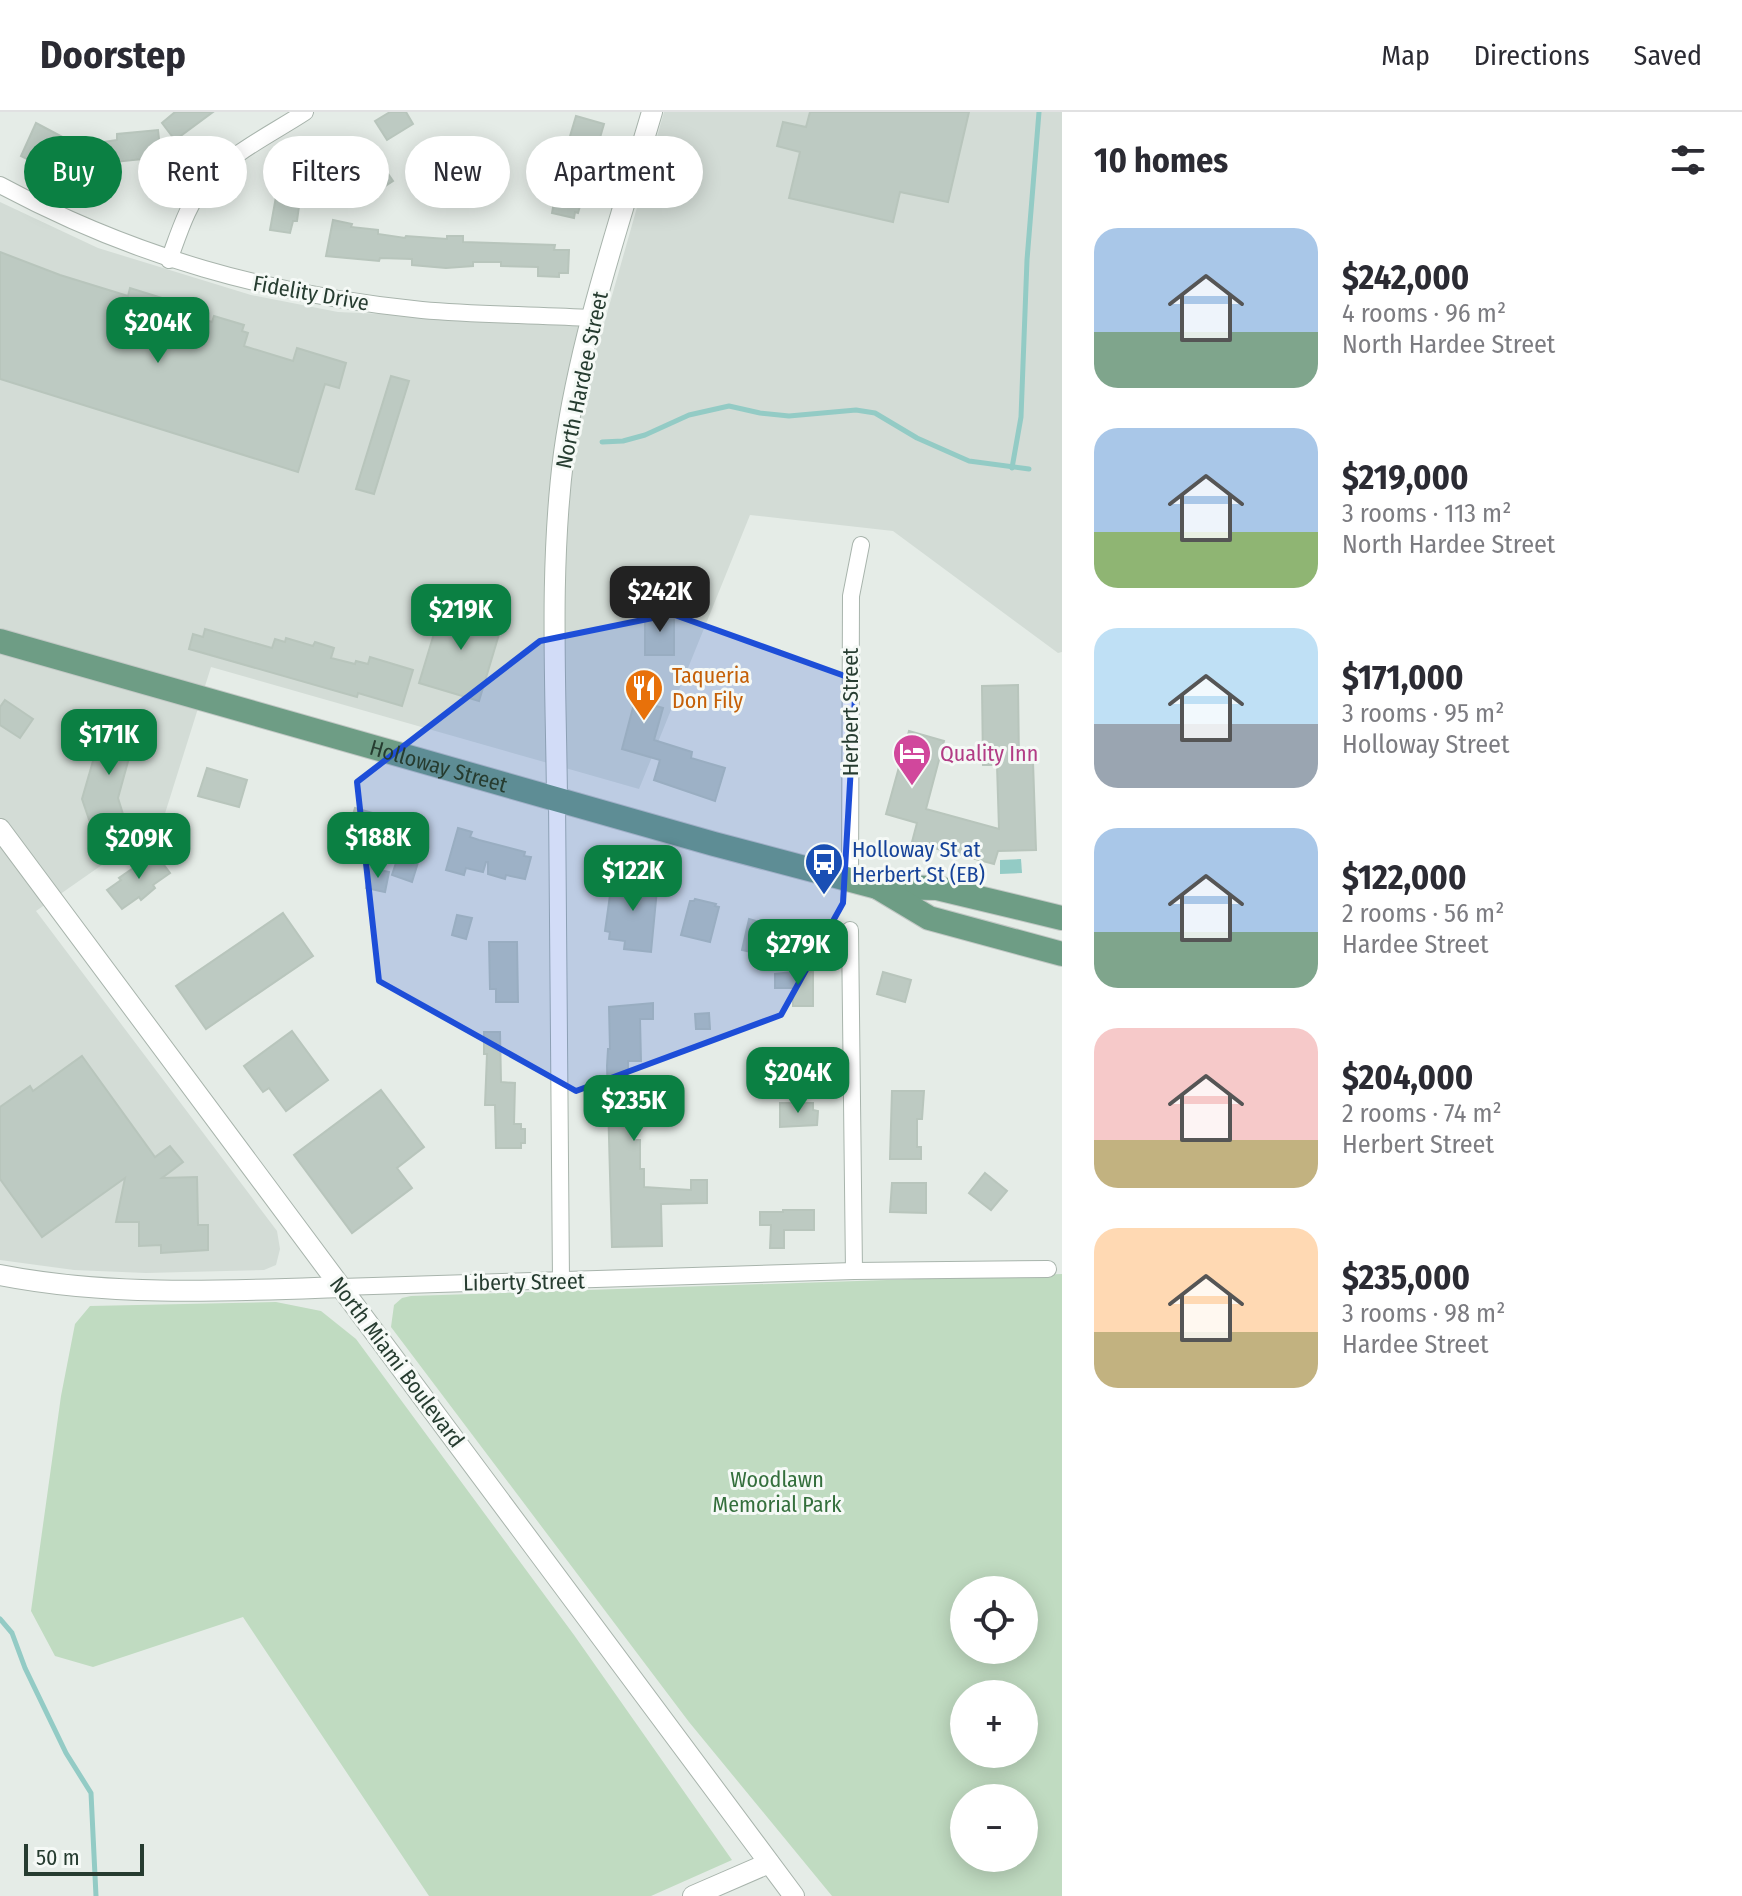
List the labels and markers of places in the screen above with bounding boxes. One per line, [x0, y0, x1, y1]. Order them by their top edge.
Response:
pin: $204K [102, 297, 214, 365]
pin: $242K [604, 566, 716, 634]
pin: $219K [405, 584, 517, 652]
place label: Taqueria Don Fily [672, 662, 750, 714]
restaurant icon: Taqueria Don Fily [623, 667, 665, 722]
pin: $171K [53, 709, 165, 777]
hotel icon: Quality Inn [891, 732, 933, 787]
place label: Quality Inn [940, 740, 1038, 767]
pin: $188K [322, 812, 434, 880]
pin: $209K [83, 813, 195, 881]
place label: Holloway St at Herbert St (EB) [852, 836, 985, 888]
bus stop icon: Holloway St at Herbert St (EB) [803, 841, 845, 896]
pin: $122K [577, 845, 689, 913]
pin: $279K [742, 919, 854, 987]
pin: $204K [742, 1047, 854, 1115]
pin: $235K [578, 1075, 690, 1143]

